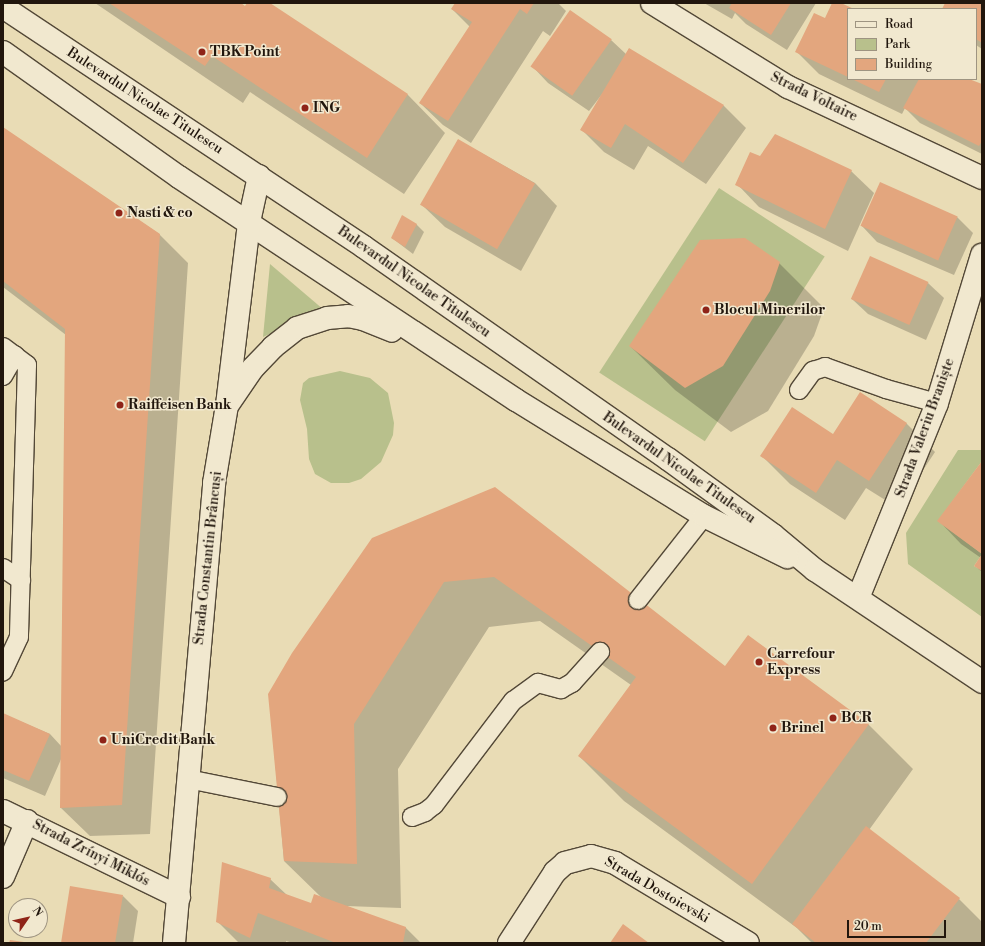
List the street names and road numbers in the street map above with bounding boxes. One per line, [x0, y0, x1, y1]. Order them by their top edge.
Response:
street label: Bulevardul Nicolae Titulescu [64, 44, 226, 158]
street label: Strada Voltaire [768, 69, 860, 125]
street label: Bulevardul Nicolae Titulescu [334, 223, 494, 341]
street label: Strada Valeriu Braniște [892, 356, 958, 500]
street label: Bulevardul Nicolae Titulescu [599, 409, 759, 527]
street label: Strada Constantin Brâncuși [191, 470, 225, 646]
street label: Strada Zrínyi Miklós [30, 816, 152, 890]
street label: Strada Dostoievski [602, 853, 712, 927]

